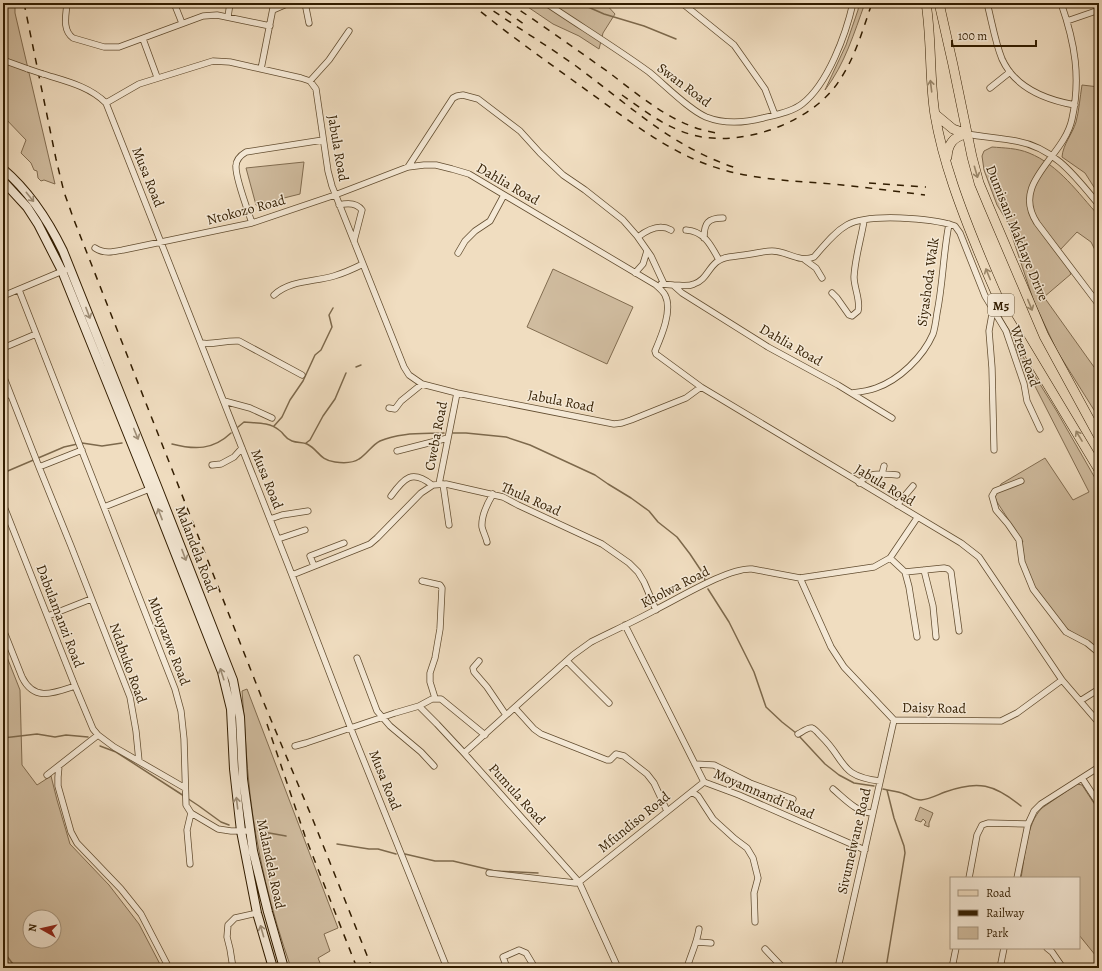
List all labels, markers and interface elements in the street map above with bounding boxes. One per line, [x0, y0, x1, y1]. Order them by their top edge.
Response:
scale bar [952, 22, 1036, 48]
text: 100 m [958, 28, 987, 44]
street label: Swan Road [653, 58, 715, 112]
one-way arrow [928, 80, 935, 93]
street label: Jabula Road [323, 113, 353, 183]
street label: Musa Road [127, 144, 169, 210]
street label: Dahlia Road [473, 158, 543, 210]
street label: Dumisani Makhaye Drive [981, 162, 1053, 304]
one-way arrow [973, 165, 980, 178]
street label: Ntokozo Road [205, 190, 288, 230]
one-way arrow [26, 192, 35, 203]
street label: Siyashoda Walk [912, 236, 944, 328]
one-way arrow [984, 269, 991, 281]
road number: M5 [988, 294, 1014, 316]
one-way arrow [1027, 299, 1035, 311]
one-way arrow [84, 307, 92, 319]
street label: Dahlia Road [756, 319, 826, 371]
street label: Wren Road [1005, 322, 1044, 390]
street label: Jabula Road [526, 385, 596, 417]
street label: Cweba Road [420, 399, 452, 472]
one-way arrow [133, 427, 140, 439]
one-way arrow [1075, 430, 1083, 442]
street label: Musa Road [246, 446, 288, 512]
street label: Jabula Road [851, 460, 919, 511]
street label: Thula Road [498, 477, 564, 521]
street label: Malandela Road [171, 503, 221, 596]
one-way arrow [156, 508, 164, 520]
one-way arrow [181, 548, 188, 560]
street label: Kholwa Road [637, 561, 713, 612]
street label: Dabulamanzi Road [32, 562, 89, 671]
street label: Mbuyazwe Road [143, 594, 195, 688]
street label: Ndabuko Road [105, 620, 151, 706]
one-way arrow [218, 669, 226, 681]
street label: Daisy Road [902, 698, 967, 718]
street label: Musa Road [364, 747, 406, 813]
street label: Pumula Road [484, 759, 550, 829]
street label: Moyamnandi Road [711, 764, 818, 824]
street label: Sivumelwane Road [833, 786, 876, 896]
street label: Mfundiso Road [594, 787, 674, 857]
one-way arrow [234, 797, 241, 810]
street label: Malandela Road [252, 817, 290, 911]
legend [950, 877, 1080, 949]
text: Road [986, 885, 1012, 901]
text: Railway [986, 905, 1025, 921]
north arrow [22, 909, 62, 949]
text: N [25, 923, 41, 933]
one-way arrow [258, 924, 265, 937]
text: Park [986, 925, 1009, 941]

